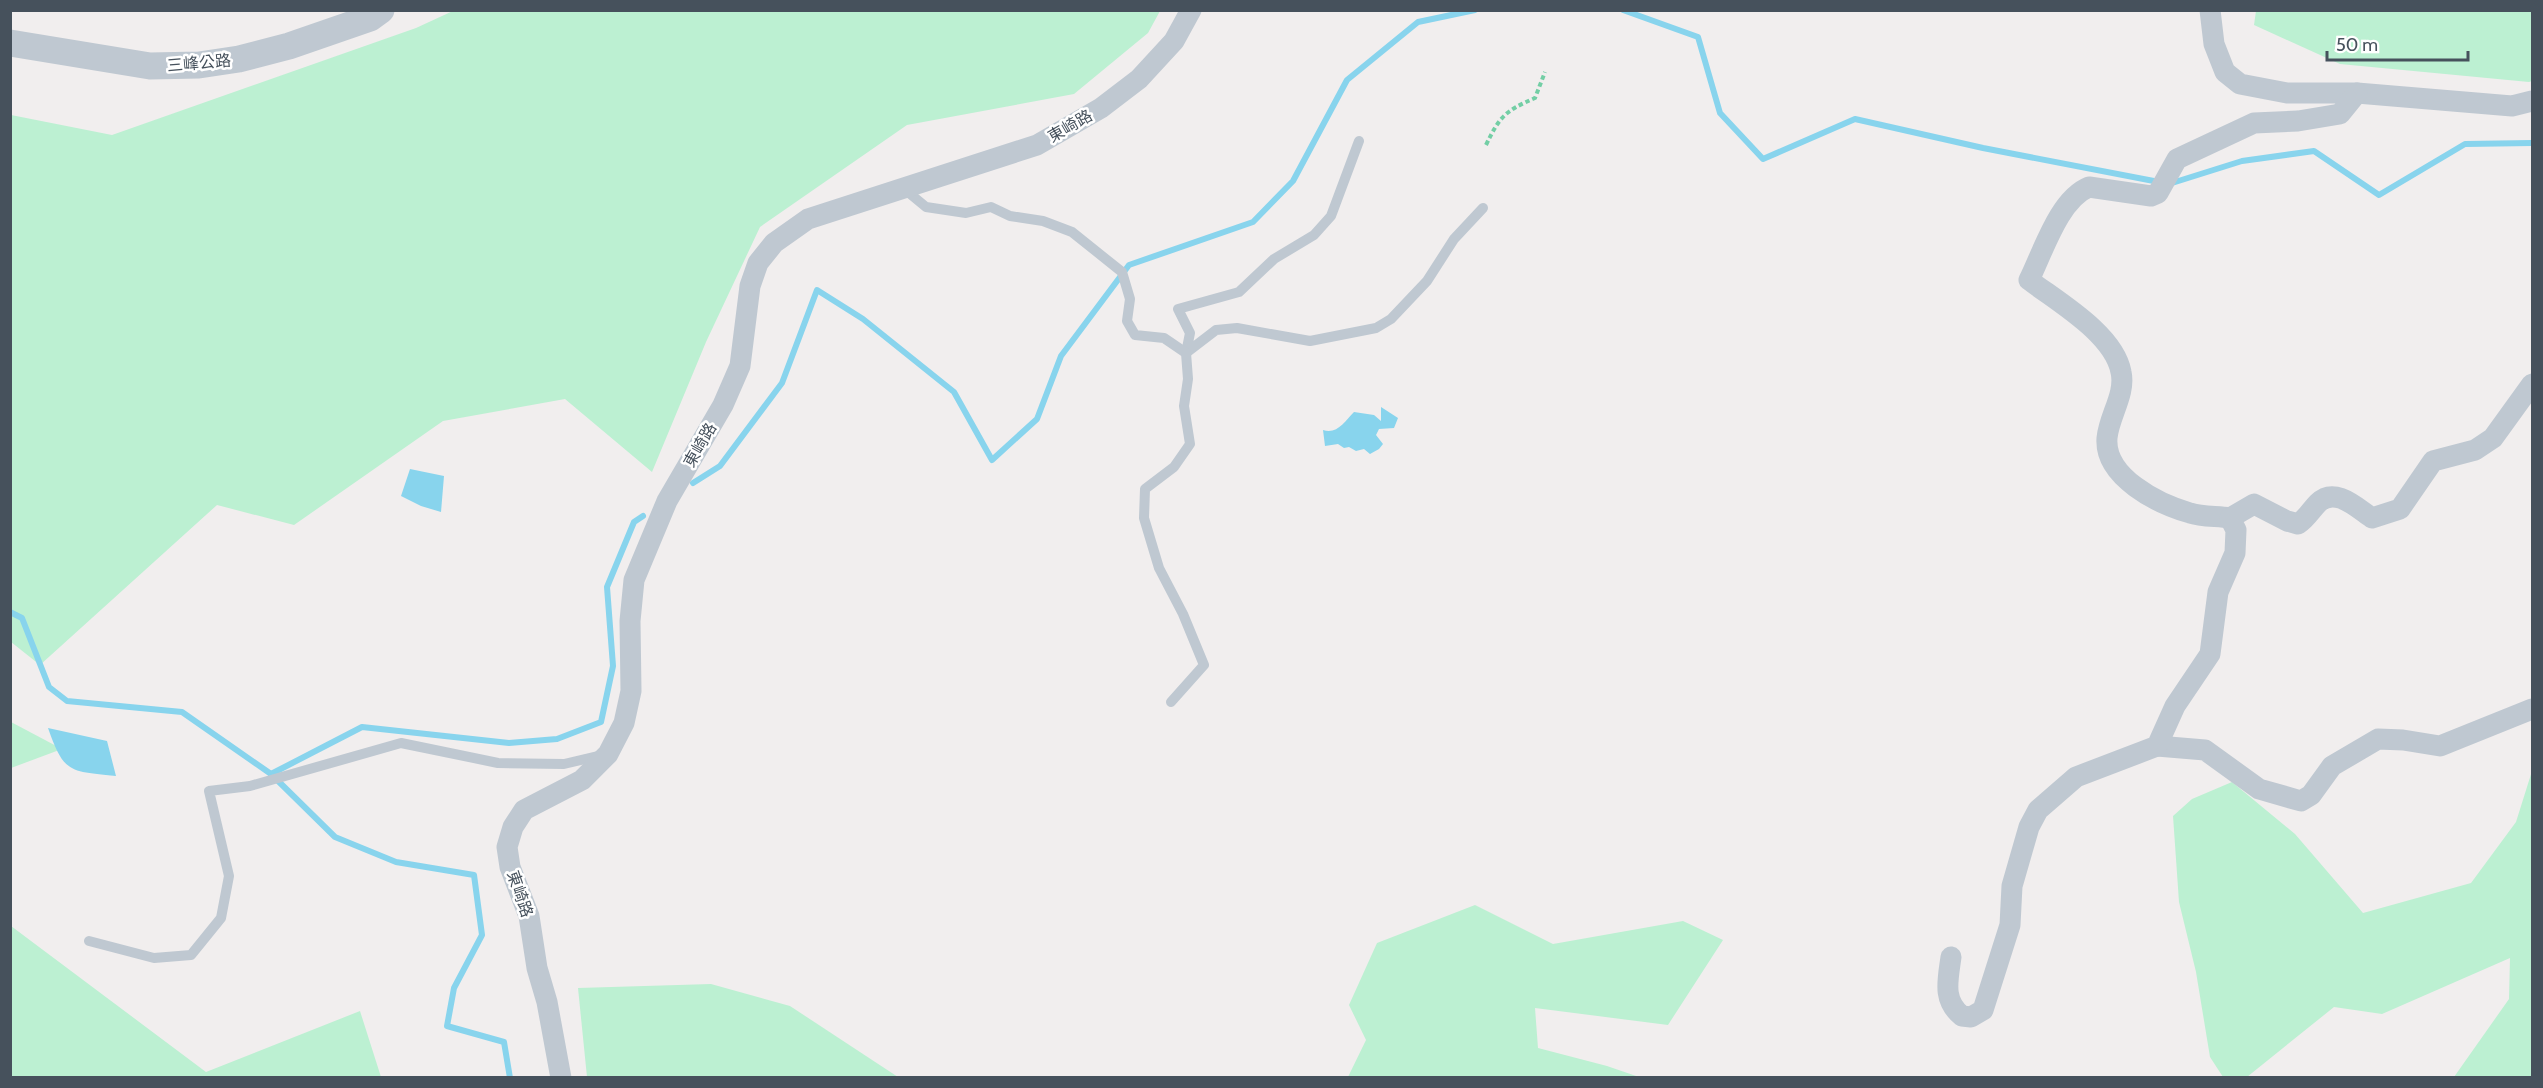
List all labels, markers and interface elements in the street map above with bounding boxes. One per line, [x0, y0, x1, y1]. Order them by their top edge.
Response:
scale bar [2327, 24, 2468, 62]
text: 50 m [2336, 34, 2378, 56]
street label: 三峰公路 [166, 51, 232, 75]
street label: 東崎路 [1044, 106, 1096, 146]
street label: 東崎路 [680, 419, 720, 471]
street label: 東崎路 [503, 868, 537, 920]

